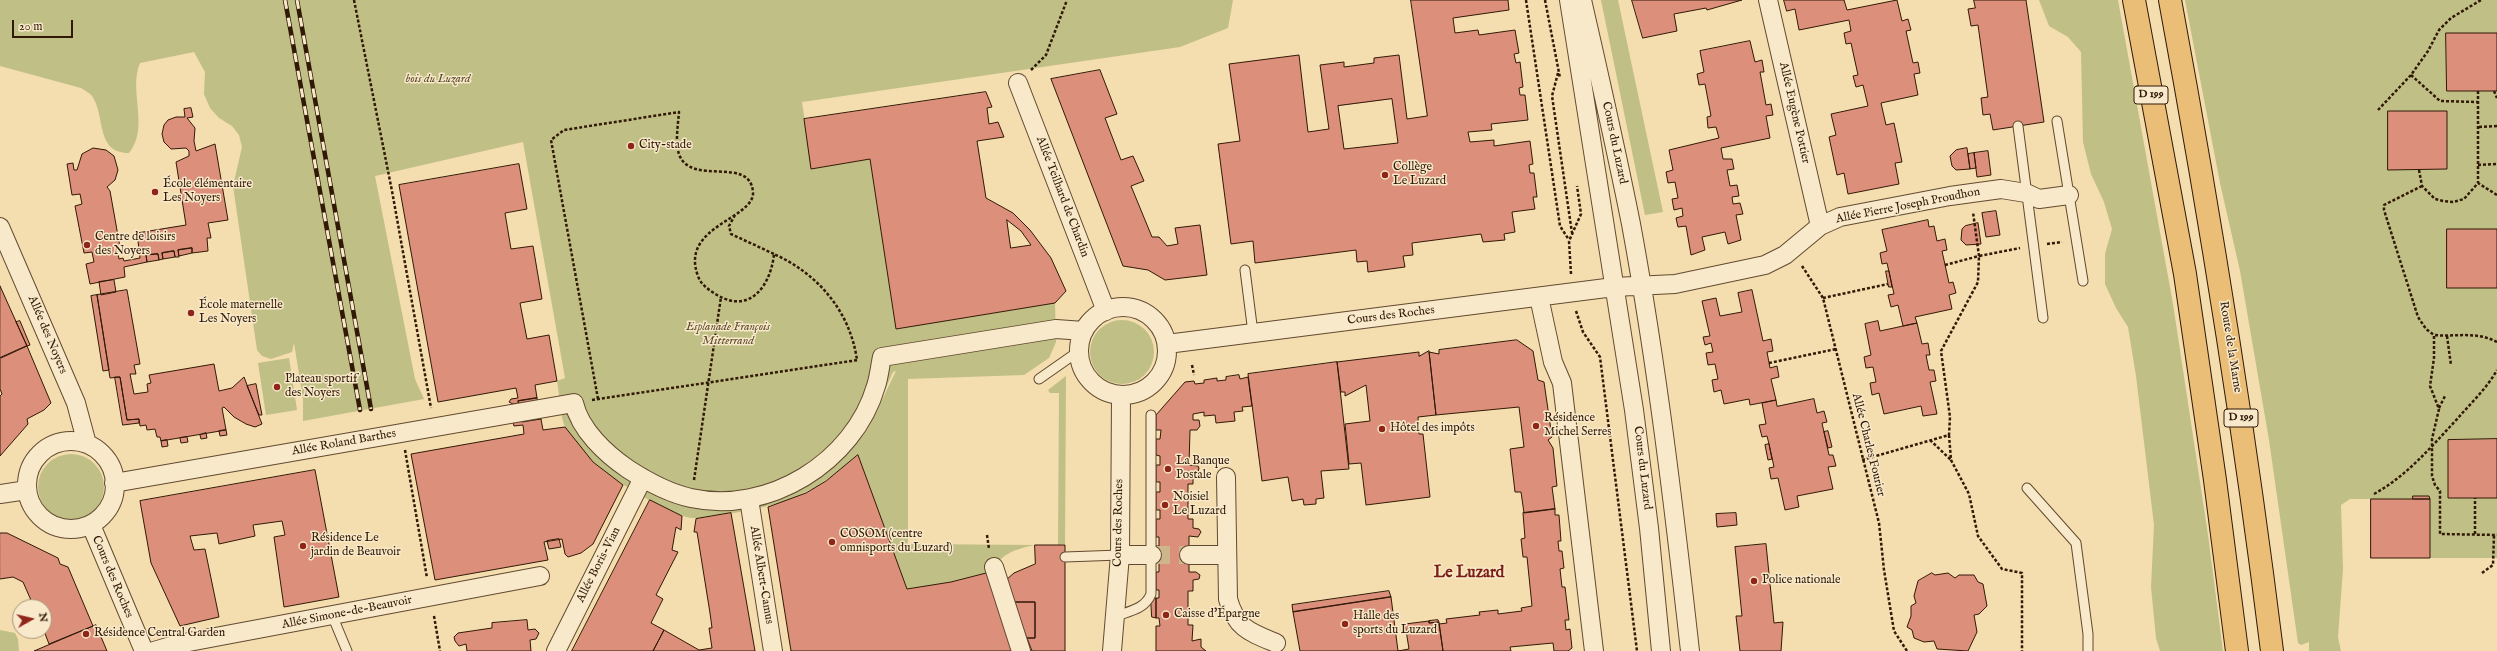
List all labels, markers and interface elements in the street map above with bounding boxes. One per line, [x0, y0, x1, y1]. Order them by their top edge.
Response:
scale bar [14, 12, 75, 38]
text: 20 m [19, 19, 42, 34]
street label: Allée Eugène Pottier [1775, 61, 1813, 165]
park label: bois du Luzard [406, 73, 470, 87]
road number: D 199 [2134, 86, 2168, 104]
street label: Cours du Luzard [1598, 100, 1630, 186]
street label: Allée Teilhard de Chardin [1032, 135, 1092, 259]
place label: City-stade [639, 139, 692, 153]
marker: City-stade [626, 141, 636, 151]
place label: Collège Le Luzard [1393, 161, 1446, 189]
marker: Collège Le Luzard [1380, 170, 1390, 180]
place label: École élémentaire Les Noyers [163, 178, 252, 206]
street label: Allée Pierre Joseph Proudhon [1835, 185, 1981, 227]
marker: École élémentaire Les Noyers [150, 187, 160, 197]
place label: Centre de loisirs des Noyers [95, 231, 176, 259]
marker: Centre de loisirs des Noyers [82, 240, 92, 250]
street label: Allée des Noyers [24, 294, 70, 376]
place label: École maternelle Les Noyers [199, 299, 283, 327]
street label: Route de la Marne [2216, 300, 2244, 394]
street label: Cours des Roches [1346, 303, 1436, 329]
marker: École maternelle Les Noyers [186, 308, 196, 318]
park label: Esplanade François Mitterrand [686, 321, 770, 349]
place label: Plateau sportif des Noyers [285, 373, 357, 401]
marker: Plateau sportif des Noyers [272, 382, 282, 392]
street label: Allée Charles Fourier [1848, 392, 1888, 498]
road number: D 199 [2224, 409, 2258, 427]
place label: Résidence Michel Serres [1544, 412, 1612, 440]
marker: Résidence Michel Serres [1531, 421, 1541, 431]
place label: Hôtel des impôts [1390, 422, 1475, 436]
marker: Hôtel des impôts [1377, 424, 1387, 434]
street label: Cours du Luzard [1630, 425, 1654, 511]
street label: Allée Roland Barthes [291, 427, 397, 459]
place label: La Banque Postale [1176, 455, 1230, 483]
marker: La Banque Postale [1163, 464, 1173, 474]
street label: Cours des Roches [1111, 479, 1127, 567]
place label: Noisiel Le Luzard [1173, 491, 1226, 519]
marker: Noisiel Le Luzard [1160, 500, 1170, 510]
street label: Allée Boris-Vian [574, 525, 624, 605]
street label: Allée Albert-Camus [746, 525, 776, 625]
place label: COSOM (centre omnisports du Luzard) [840, 528, 952, 556]
place label: Résidence Le jardin de Beauvoir [311, 532, 401, 560]
street label: Cours des Roches [88, 534, 136, 620]
marker: COSOM (centre omnisports du Luzard) [827, 537, 837, 547]
marker: Résidence Le jardin de Beauvoir [298, 541, 308, 551]
district label: Le Luzard [1434, 564, 1504, 584]
place label: Police nationale [1762, 574, 1840, 588]
marker: Police nationale [1749, 576, 1759, 586]
street label: Allée Simone-de-Beauvoir [281, 593, 413, 633]
north arrow [12, 599, 52, 639]
place label: Caisse d'Épargne [1174, 608, 1260, 622]
marker: Caisse d'Épargne [1161, 610, 1171, 620]
place label: Halle des sports du Luzard [1353, 610, 1437, 638]
text: N [35, 612, 50, 623]
marker: Halle des sports du Luzard [1340, 619, 1350, 629]
place label: Résidence Central Garden [94, 627, 225, 641]
marker: Résidence Central Garden [81, 629, 91, 639]

